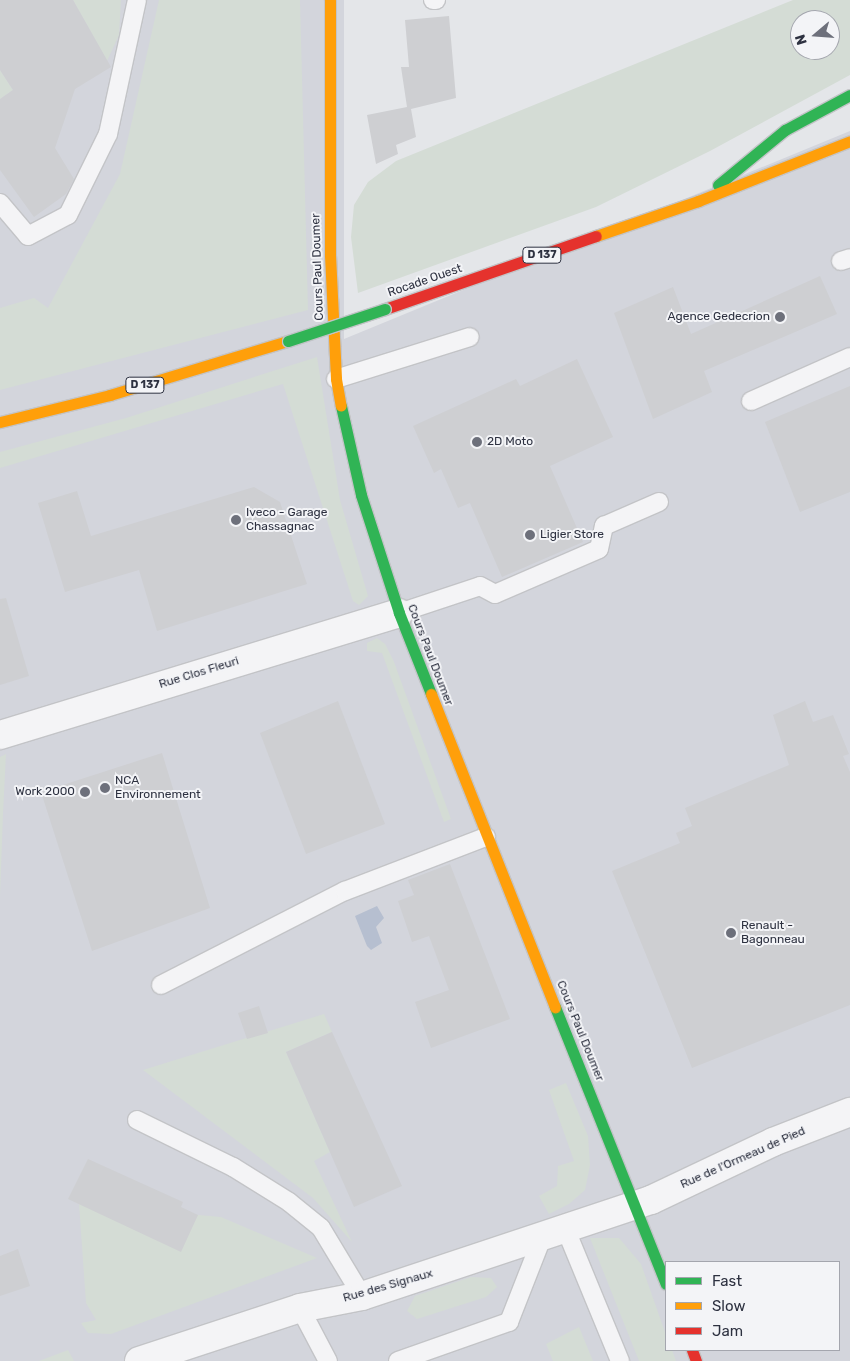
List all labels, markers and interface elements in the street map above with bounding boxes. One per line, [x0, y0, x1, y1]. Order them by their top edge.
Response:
north arrow [790, 10, 840, 60]
text: N [792, 32, 811, 47]
street label: Cours Paul Doumer [309, 213, 327, 321]
road number: D 137 [522, 246, 562, 264]
street label: Rocade Ouest [386, 262, 464, 300]
place label: Agence Gedecrion [668, 310, 770, 324]
marker: Agence Gedecrion [774, 311, 786, 323]
road number: D 137 [125, 376, 165, 394]
place label: 2D Moto [487, 435, 533, 449]
marker: 2D Moto [471, 436, 483, 448]
place label: Iveco - Garage Chassagnac [246, 506, 327, 534]
marker: Iveco - Garage Chassagnac [230, 514, 242, 526]
place label: Ligier Store [540, 528, 604, 542]
marker: Ligier Store [524, 529, 536, 541]
street label: Cours Paul Doumer [404, 602, 456, 708]
street label: Rue Clos Fleuri [157, 654, 241, 692]
place label: NCA Environnement [115, 774, 201, 802]
marker: NCA Environnement [99, 782, 111, 794]
place label: Work 2000 [15, 785, 75, 799]
marker: Work 2000 [79, 786, 91, 798]
place label: Renault - Bagonneau [741, 919, 805, 947]
marker: Renault - Bagonneau [725, 927, 737, 939]
street label: Cours Paul Doumer [553, 979, 607, 1083]
street label: Rue de l'Ormeau de Pied [678, 1124, 808, 1192]
legend [665, 1261, 840, 1351]
street label: Rue des Signaux [341, 1266, 435, 1306]
text: Fast [712, 1272, 742, 1290]
text: Slow [712, 1297, 745, 1315]
text: Jam [712, 1322, 743, 1340]

